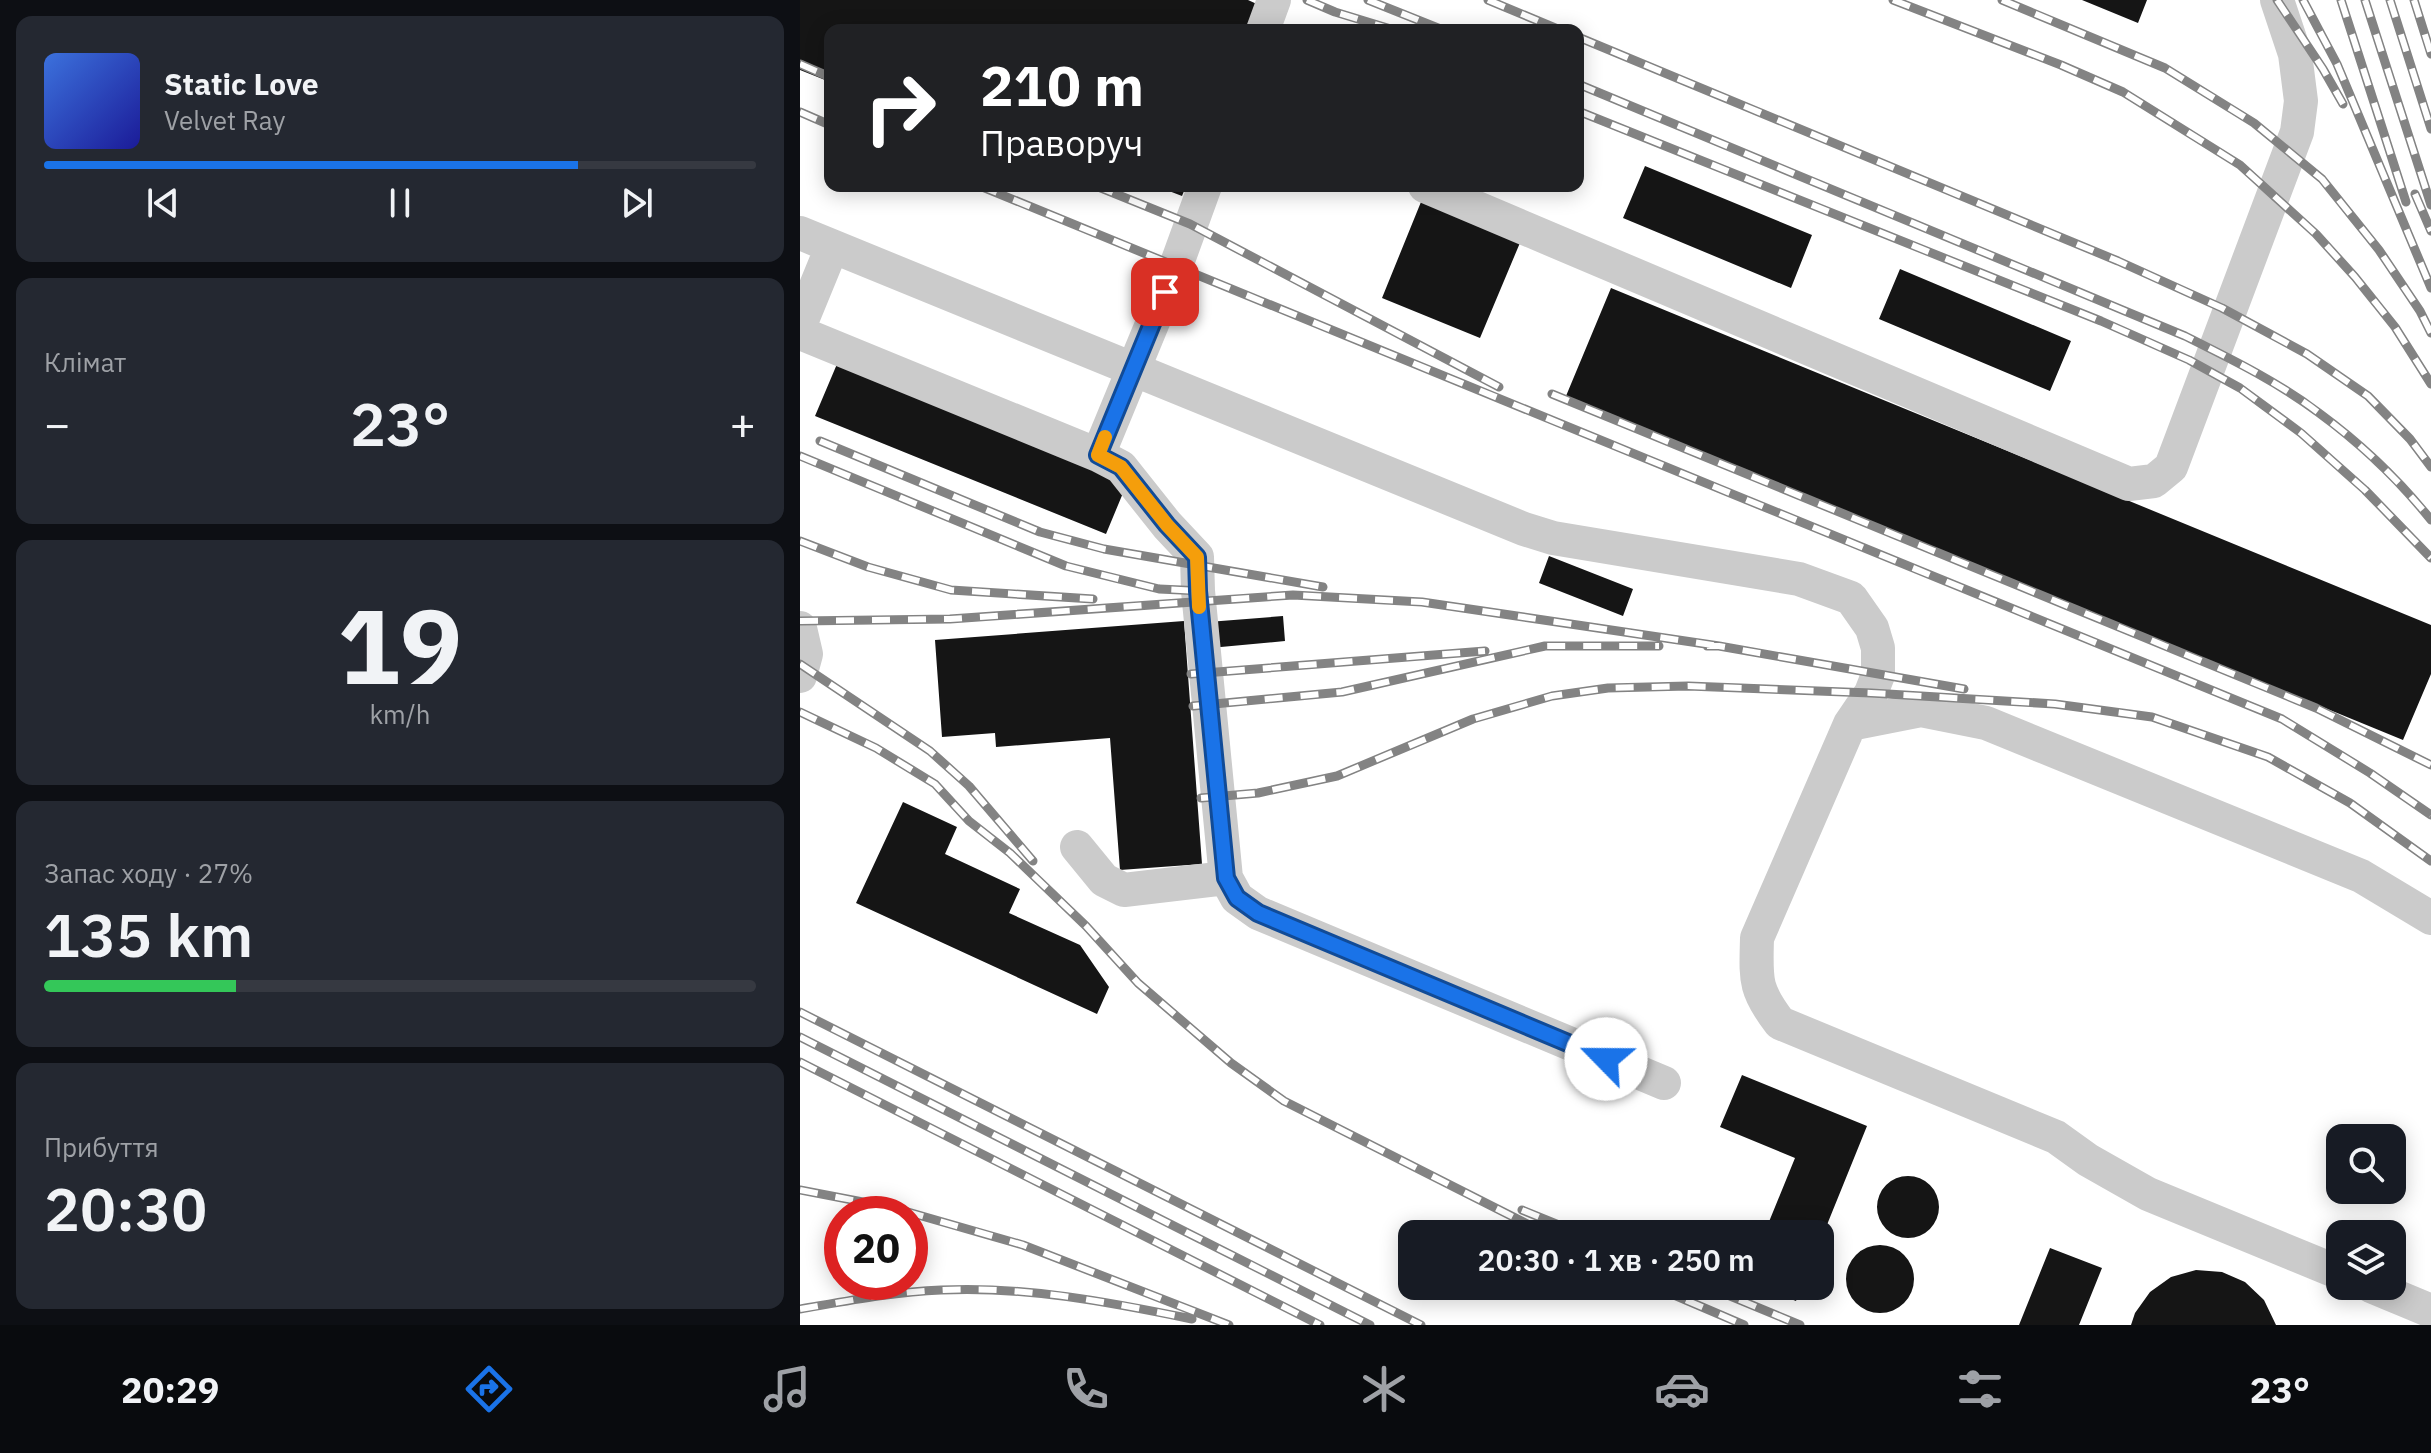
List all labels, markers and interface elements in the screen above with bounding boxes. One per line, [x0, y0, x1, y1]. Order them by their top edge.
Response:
text: 210 m [980, 49, 1144, 121]
icon: right [848, 56, 952, 160]
text: Static Love [164, 64, 319, 103]
text: Velvet Ray [164, 103, 285, 137]
text: Праворуч [980, 119, 1143, 166]
icon: previous [141, 181, 185, 225]
icon: pause [378, 181, 422, 225]
icon: next [615, 181, 659, 225]
pin [1131, 258, 1199, 326]
icon: arrive [1143, 270, 1187, 314]
text: Клімат [44, 345, 126, 379]
text: 23° [350, 384, 450, 463]
text: − [44, 395, 70, 452]
text: + [730, 395, 756, 452]
text: 19 [338, 577, 462, 713]
text: km/h [369, 697, 431, 731]
text: Запас ходу · 27% [44, 856, 253, 890]
text: 135 km [44, 895, 253, 974]
position arrow [1564, 1017, 1648, 1101]
map controls [2326, 1124, 2406, 1300]
button: search [2326, 1124, 2406, 1204]
text: Прибуття [44, 1130, 159, 1164]
text: 20:30 [44, 1169, 207, 1248]
speed limit sign: 20 [824, 1196, 928, 1300]
button: layers [2326, 1220, 2406, 1300]
text: 20:30 · 1 хв · 250 m [1477, 1240, 1755, 1279]
icon: directions [461, 1361, 517, 1417]
icon: music [759, 1361, 815, 1417]
icon: phone [1058, 1361, 1114, 1417]
icon: climate [1356, 1361, 1412, 1417]
icon: car [1654, 1361, 1710, 1417]
icon: filters [1952, 1361, 2008, 1417]
text: 20:29 [121, 1366, 219, 1413]
text: 23° [2250, 1366, 2310, 1413]

